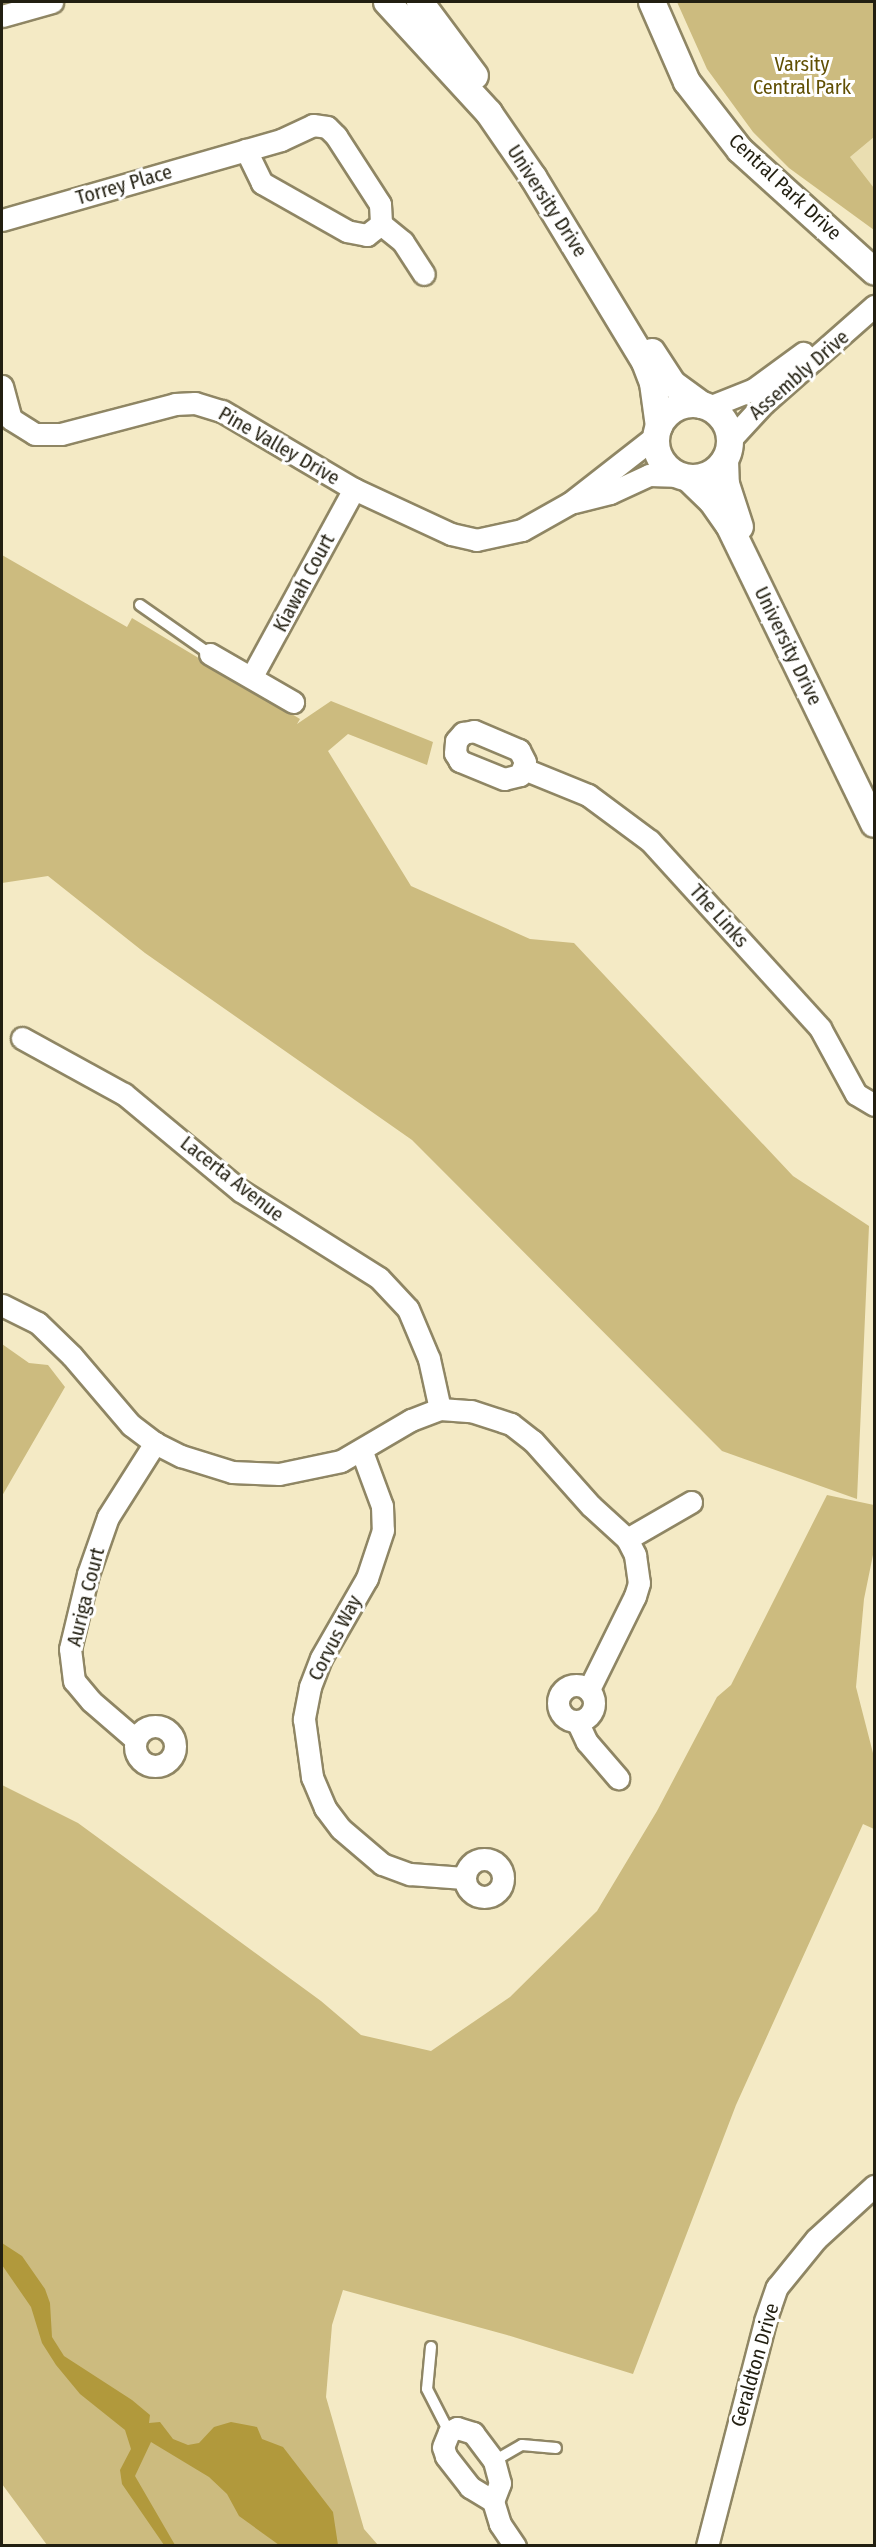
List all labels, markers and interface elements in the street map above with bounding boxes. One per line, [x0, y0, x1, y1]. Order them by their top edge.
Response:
park label: Varsity Central Park [753, 52, 851, 99]
street label: Central Park Drive [724, 129, 846, 245]
street label: University Drive [502, 140, 592, 262]
street label: Torrey Place [73, 160, 175, 210]
street label: Assembly Drive [744, 325, 854, 425]
street label: Pine Valley Drive [214, 402, 344, 490]
street label: Kiawah Court [268, 530, 340, 636]
street label: University Drive [749, 583, 827, 709]
street label: The Links [684, 880, 754, 952]
street label: Lacerta Avenue [176, 1131, 288, 1227]
street label: Auriga Court [62, 1545, 110, 1649]
street label: Corvus Way [303, 1591, 367, 1685]
street label: Geraldton Drive [726, 2300, 784, 2430]

